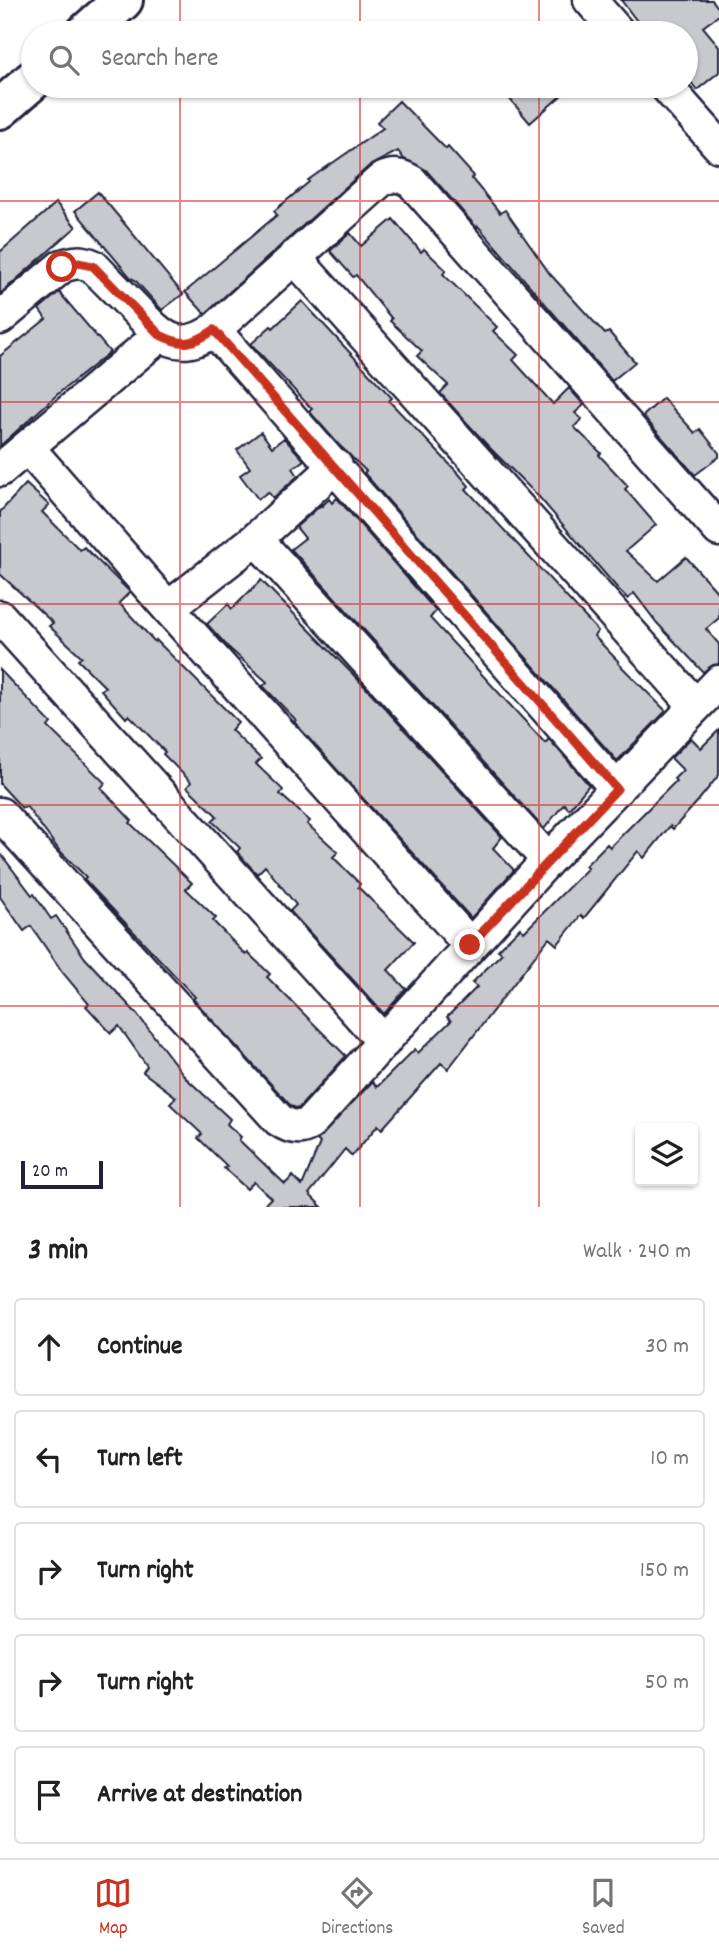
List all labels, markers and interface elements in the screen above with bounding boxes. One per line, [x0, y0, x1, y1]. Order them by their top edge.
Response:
search box [21, 21, 698, 98]
icon: search [45, 41, 83, 79]
text: Search here [101, 41, 219, 78]
route start [46, 251, 77, 282]
route end [454, 929, 485, 960]
map controls [635, 1123, 698, 1186]
button: layers [635, 1123, 698, 1186]
scale bar [21, 1158, 103, 1190]
text: 20 m [32, 1159, 68, 1186]
text: 3 min [28, 1231, 88, 1274]
text: Walk · 240 m [583, 1236, 691, 1269]
icon: ahead [30, 1328, 68, 1366]
text: Continue [97, 1329, 182, 1366]
text: 30 m [645, 1331, 689, 1364]
icon: left [30, 1440, 68, 1478]
text: Turn left [97, 1441, 183, 1478]
text: 10 m [650, 1443, 689, 1476]
icon: right [30, 1552, 68, 1590]
text: Turn right [97, 1553, 194, 1590]
text: 150 m [640, 1555, 689, 1588]
icon: right [30, 1664, 68, 1702]
text: Turn right [97, 1665, 194, 1702]
text: 50 m [645, 1667, 689, 1700]
icon: arrive [30, 1776, 68, 1814]
text: Arrive at destination [97, 1777, 302, 1814]
tab: Map [94, 1874, 132, 1943]
tab: Directions [321, 1874, 393, 1943]
tab: Saved [582, 1874, 625, 1943]

